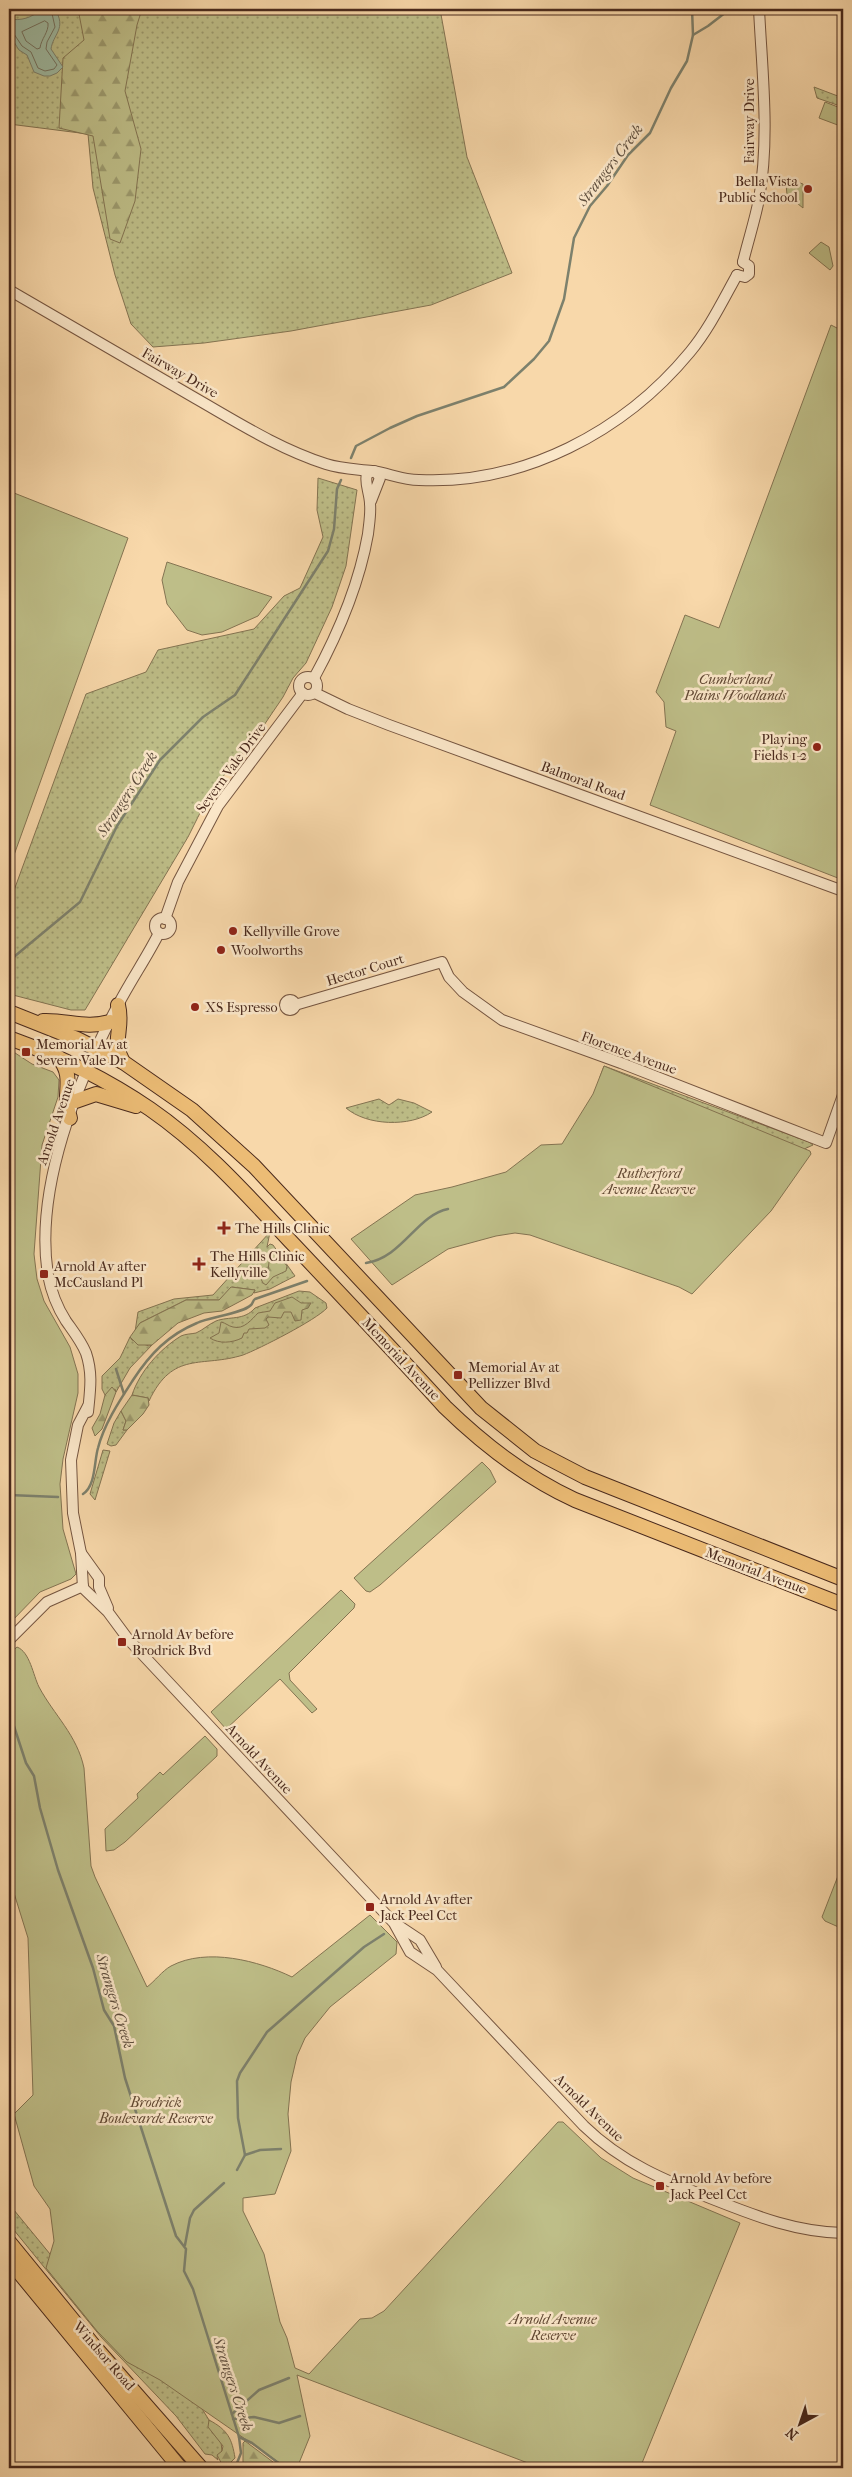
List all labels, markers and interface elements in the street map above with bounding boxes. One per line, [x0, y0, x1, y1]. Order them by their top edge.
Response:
street label: Fairway Drive [741, 78, 758, 164]
water label: Strangers Creek [573, 120, 647, 210]
place label: Bella Vista Public School [718, 173, 799, 206]
marker: Bella Vista Public School [802, 183, 814, 195]
street label: Fairway Drive [139, 344, 221, 402]
park label: Cumberland Plains Woodlands [683, 671, 787, 704]
street label: Severn Vale Drive [193, 720, 269, 816]
place label: Playing Fields 1-2 [753, 731, 808, 764]
marker: Playing Fields 1-2 [811, 741, 823, 753]
water label: Strangers Creek [92, 748, 161, 841]
street label: Balmoral Road [539, 758, 628, 804]
place label: Kellyville Grove [243, 923, 340, 940]
marker: Kellyville Grove [227, 925, 239, 937]
place label: Woolworths [230, 942, 303, 959]
marker: Woolworths [215, 944, 227, 956]
street label: Hector Court [324, 950, 406, 990]
place label: XS Espresso [205, 999, 278, 1016]
marker: XS Espresso [189, 1001, 201, 1013]
street label: Florence Avenue [579, 1028, 679, 1078]
place label: Memorial Av at Severn Vale Dr [36, 1036, 128, 1069]
marker: Memorial Av at Severn Vale Dr [20, 1046, 32, 1058]
street label: Arnold Avenue [33, 1077, 79, 1168]
park label: Rutherford Avenue Reserve [601, 1165, 695, 1198]
place label: The Hills Clinic [235, 1220, 329, 1237]
marker: The Hills Clinic [217, 1221, 231, 1235]
place label: The Hills Clinic Kellyville [210, 1248, 304, 1281]
marker: The Hills Clinic Kellyville [192, 1257, 206, 1271]
place label: Arnold Av after McCausland Pl [53, 1258, 146, 1291]
marker: Arnold Av after McCausland Pl [38, 1268, 50, 1280]
street label: Memorial Avenue [358, 1314, 444, 1404]
place label: Memorial Av at Pellizzer Blvd [468, 1359, 560, 1392]
marker: Memorial Av at Pellizzer Blvd [452, 1369, 464, 1381]
street label: Memorial Avenue [703, 1544, 809, 1598]
place label: Arnold Av before Brodrick Bvd [131, 1626, 234, 1659]
marker: Arnold Av before Brodrick Bvd [116, 1636, 128, 1648]
street label: Arnold Avenue [222, 1720, 296, 1798]
place label: Arnold Av after Jack Peel Cct [379, 1891, 472, 1924]
marker: Arnold Av after Jack Peel Cct [364, 1901, 376, 1913]
water label: Strangers Creek [92, 1951, 138, 2051]
street label: Arnold Avenue [550, 2070, 627, 2145]
park label: Brodrick Boulevarde Reserve [98, 2094, 213, 2127]
place label: Arnold Av before Jack Peel Cct [669, 2170, 772, 2203]
marker: Arnold Av before Jack Peel Cct [654, 2180, 666, 2192]
park label: Arnold Avenue Reserve [507, 2311, 597, 2344]
street label: Windsor Road [69, 2317, 139, 2394]
water label: Strangers Creek [209, 2334, 257, 2433]
north arrow [774, 2400, 824, 2450]
text: N [782, 2423, 801, 2444]

